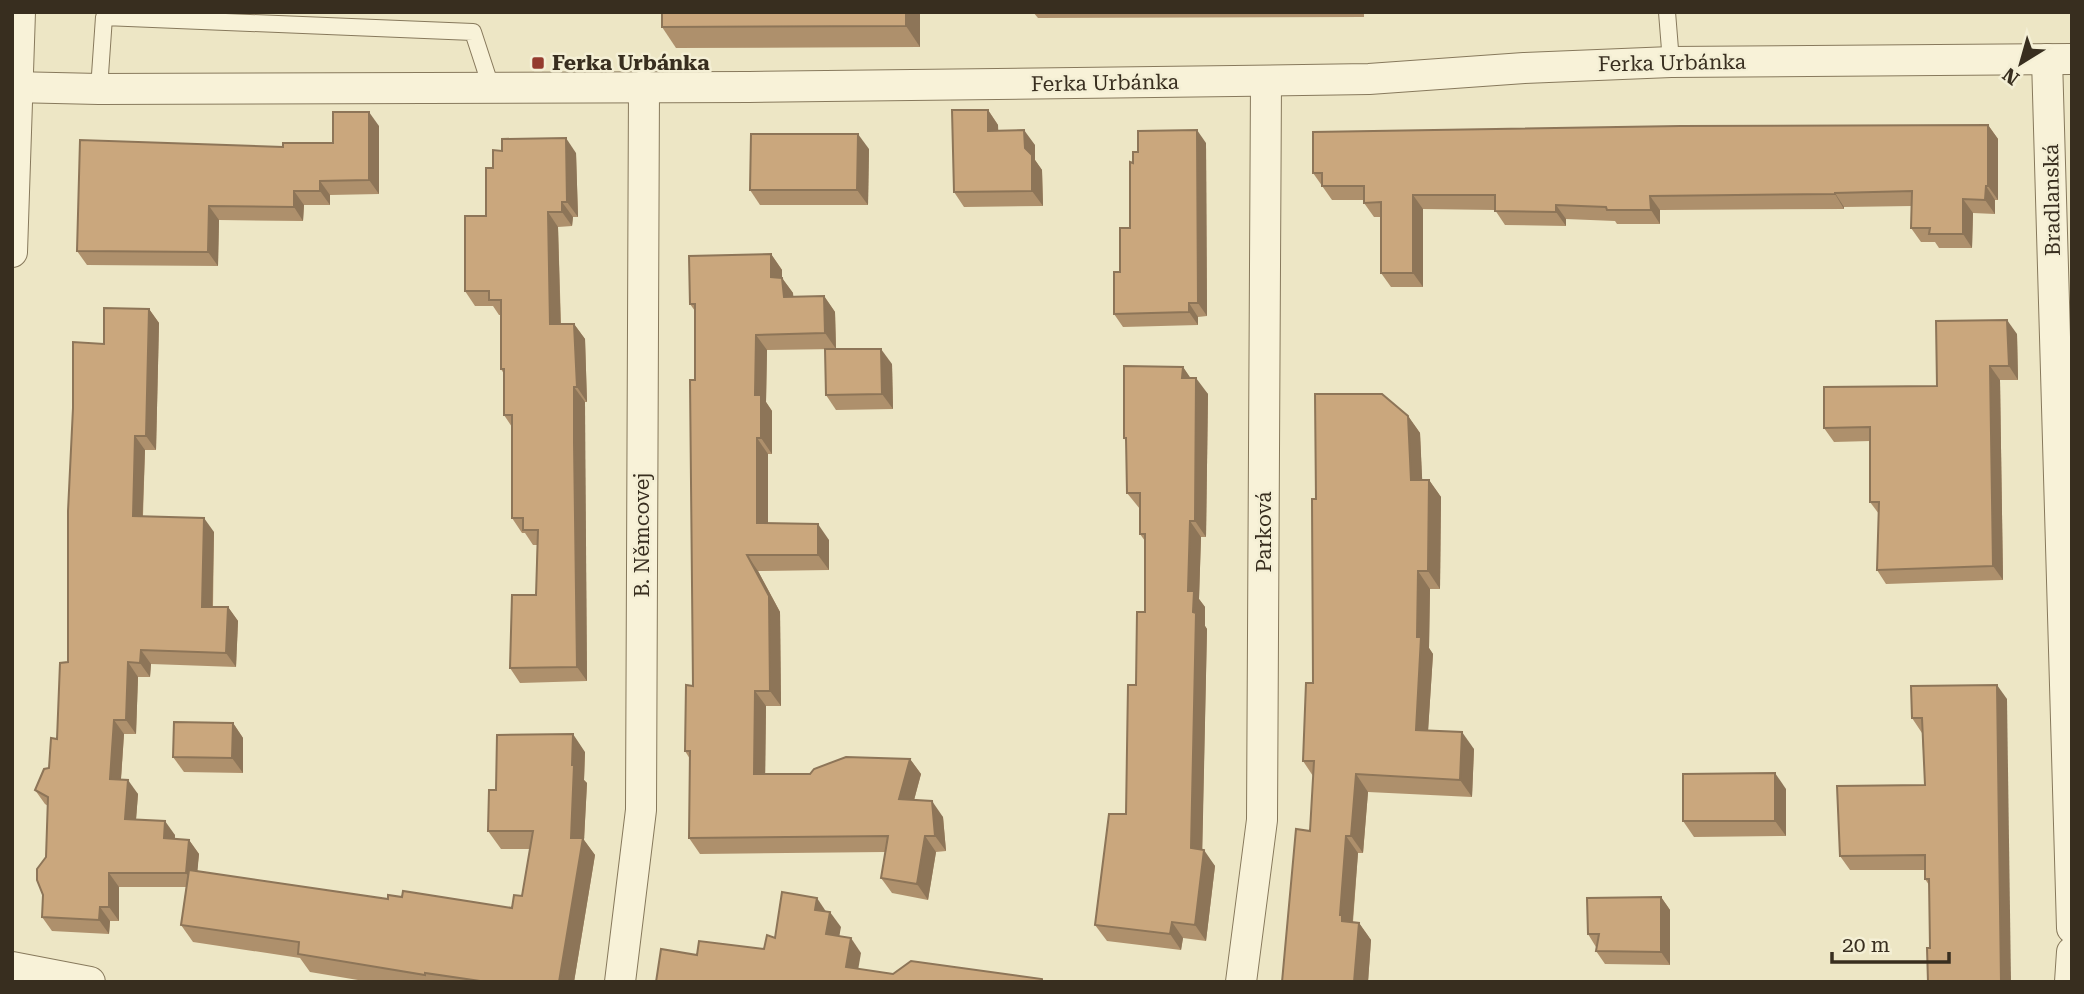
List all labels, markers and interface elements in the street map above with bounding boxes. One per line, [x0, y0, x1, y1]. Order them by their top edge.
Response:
north arrow [1986, 28, 2056, 98]
street label: Ferka Urbánka [1598, 50, 1747, 76]
place label: Ferka Urbánka [552, 51, 710, 75]
marker: Ferka Urbánka [530, 55, 546, 71]
text: N [1998, 62, 2024, 90]
street label: Ferka Urbánka [1031, 70, 1180, 96]
street label: Bradlanská [2039, 143, 2065, 256]
street label: B. Němcovej [630, 472, 654, 598]
street label: Parková [1252, 491, 1276, 573]
scale bar [1832, 920, 1949, 964]
text: 20 m [1842, 933, 1890, 957]

